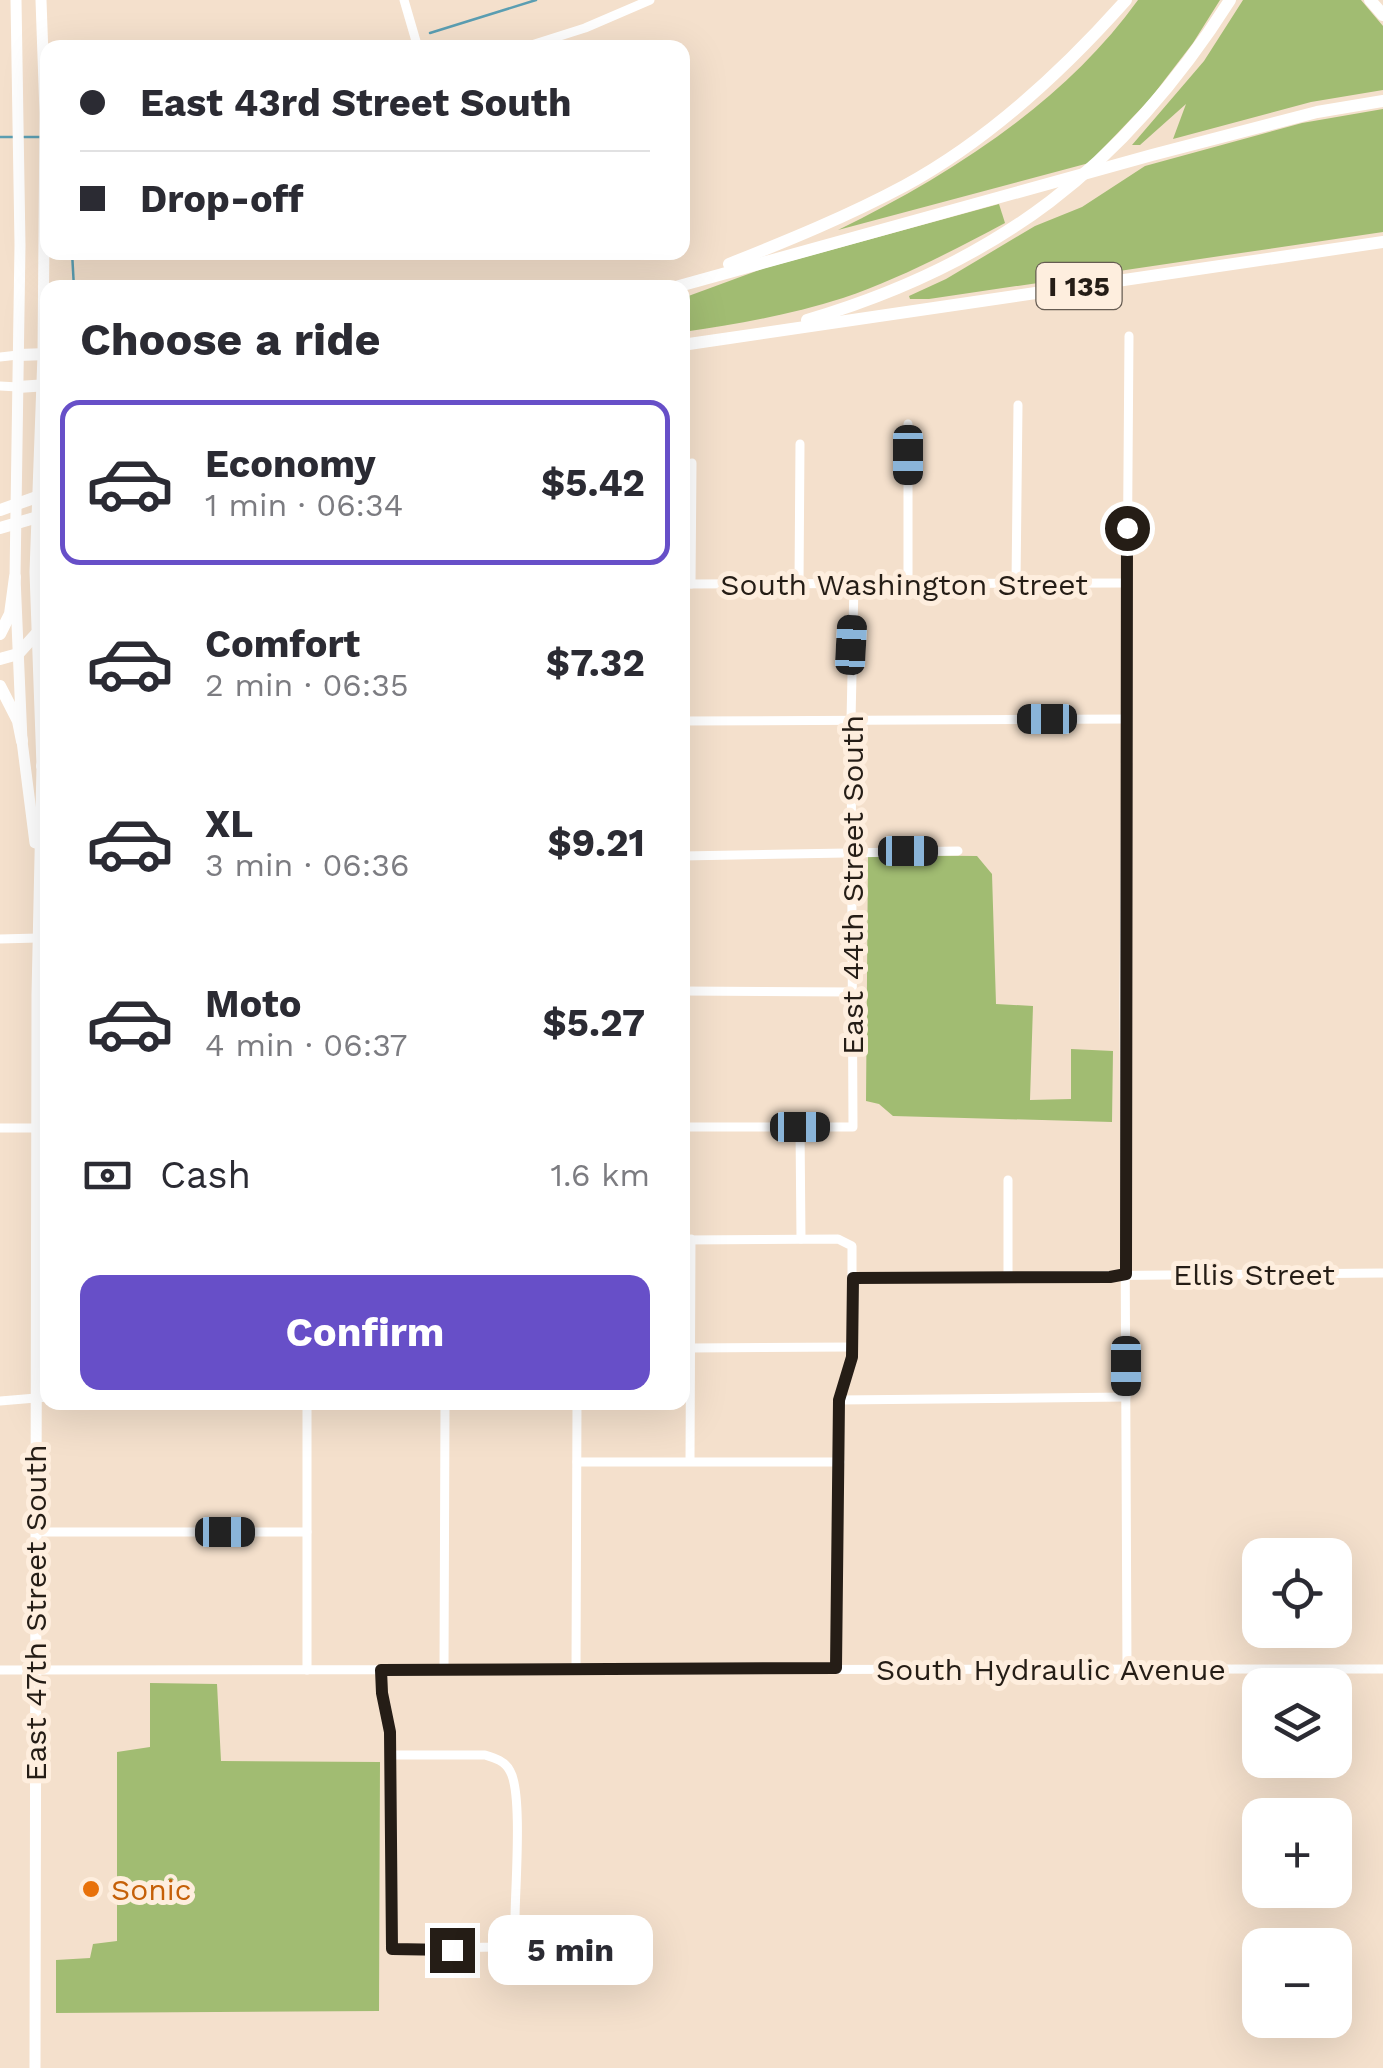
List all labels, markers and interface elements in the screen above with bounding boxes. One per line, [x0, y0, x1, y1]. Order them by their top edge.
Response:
text: East 43rd Street South [140, 81, 571, 125]
text: Drop-off [140, 177, 304, 221]
road number: I 135 [1036, 263, 1122, 309]
text: Choose a ride [80, 313, 380, 366]
car [893, 425, 923, 485]
icon: car [85, 438, 175, 528]
text: Economy [205, 442, 376, 486]
text: $5.42 [541, 461, 645, 505]
text: 1 min · 06:34 [205, 486, 403, 524]
route start [1105, 506, 1150, 551]
street label: South Washington Street [720, 567, 1088, 602]
car [834, 614, 868, 676]
icon: car [85, 618, 175, 708]
text: Comfort [205, 622, 360, 666]
text: $7.32 [546, 641, 645, 685]
text: 2 min · 06:35 [205, 666, 409, 704]
car [1017, 704, 1077, 734]
street label: East 44th Street South [835, 715, 870, 1055]
icon: car [85, 798, 175, 888]
text: XL [205, 802, 253, 846]
text: $9.21 [547, 821, 645, 865]
car [878, 836, 938, 866]
text: 3 min · 06:36 [205, 846, 409, 884]
icon: car [85, 978, 175, 1068]
text: Moto [205, 982, 301, 1026]
text: $5.27 [542, 1001, 645, 1045]
text: 4 min · 06:37 [205, 1026, 408, 1064]
car [770, 1112, 830, 1142]
icon: cash [80, 1148, 135, 1203]
text: Cash [160, 1153, 251, 1197]
text: 1.6 km [550, 1156, 650, 1194]
street label: Ellis Street [1173, 1257, 1335, 1292]
button: Confirm [80, 1275, 650, 1390]
car [1111, 1336, 1141, 1396]
street label: East 47th Street South [18, 1444, 53, 1782]
car [195, 1517, 255, 1547]
map controls [1242, 1538, 1352, 2038]
button: locate [1242, 1538, 1352, 1648]
street label: South Hydraulic Avenue [876, 1652, 1226, 1687]
button: layers [1242, 1668, 1352, 1778]
button: + [1242, 1798, 1352, 1908]
place label: Sonic [111, 1872, 192, 1907]
marker: Sonic [80, 1878, 102, 1900]
callout: 5 min [487, 1915, 652, 1985]
route end [430, 1928, 475, 1973]
button: − [1242, 1928, 1352, 2038]
text: 5 min [527, 1931, 614, 1969]

